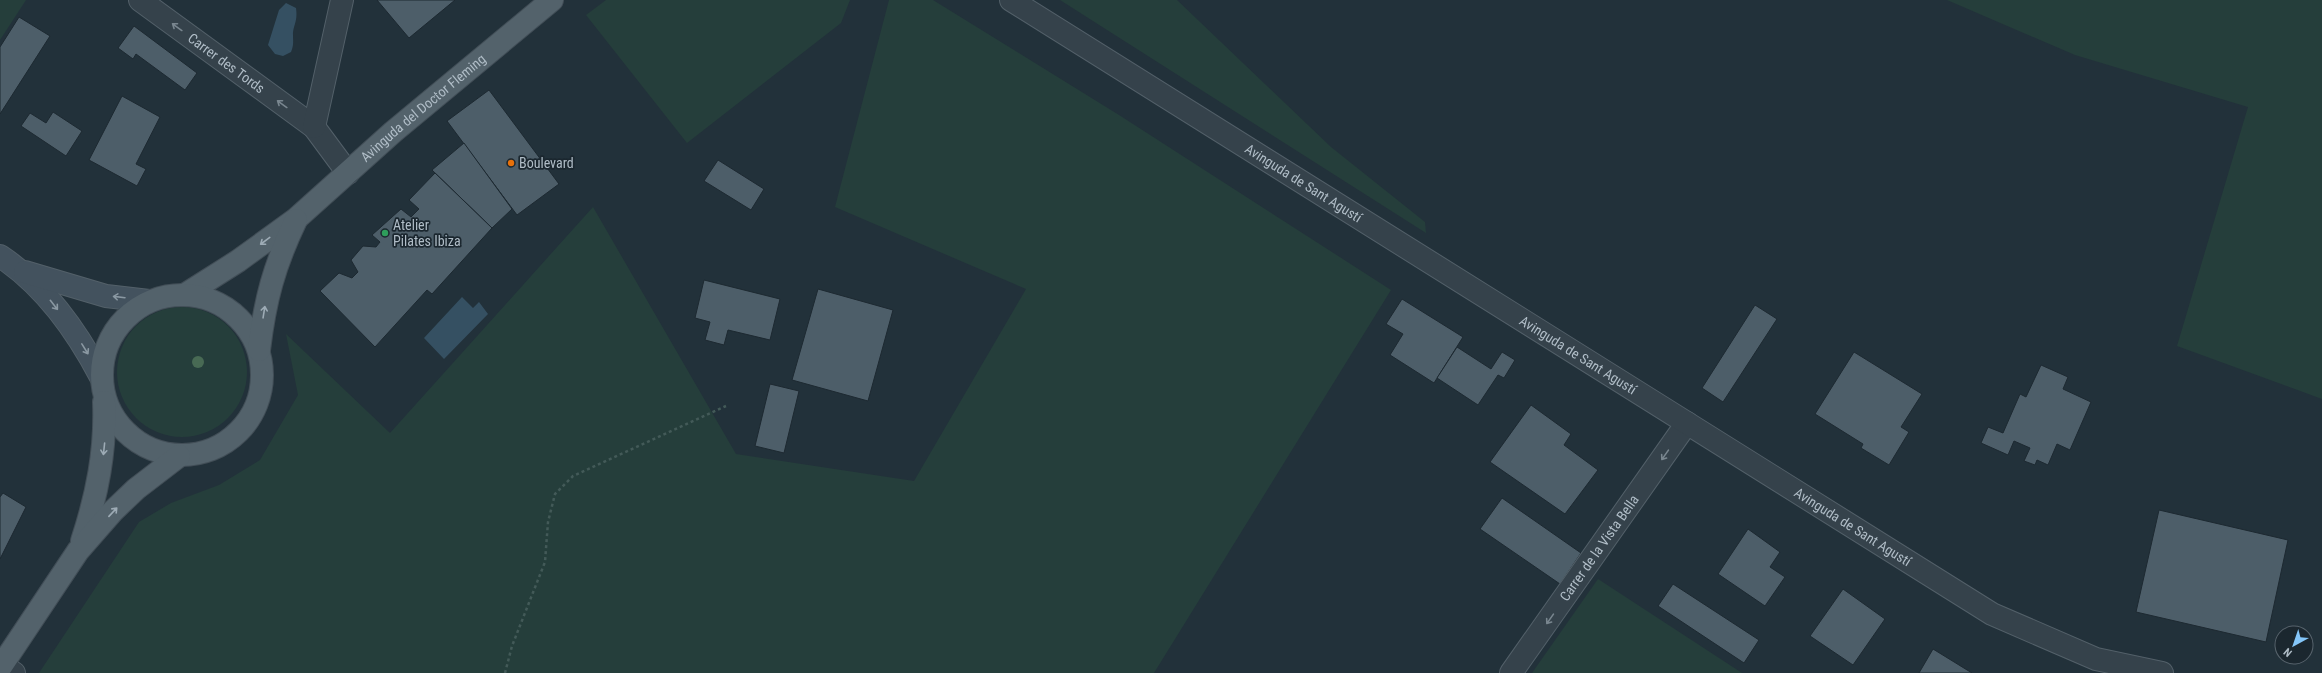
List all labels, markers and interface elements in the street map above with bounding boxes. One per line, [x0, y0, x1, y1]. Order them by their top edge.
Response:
one-way arrow [172, 23, 183, 32]
street label: Carrer des Tords [185, 30, 268, 96]
street label: Avinguda del Doctor Fleming [357, 51, 489, 165]
one-way arrow [277, 100, 288, 108]
street label: Avinguda de Sant Agustí [1242, 140, 1365, 226]
place label: Boulevard [519, 155, 574, 171]
marker: Boulevard [506, 158, 516, 168]
place label: Atelier Pilates Ibiza [393, 217, 461, 249]
marker: Atelier Pilates Ibiza [380, 228, 390, 238]
one-way arrow [259, 237, 270, 246]
one-way arrow [113, 293, 126, 301]
one-way arrow [50, 300, 59, 311]
one-way arrow [260, 305, 268, 318]
street label: Avinguda de Sant Agustí [1517, 312, 1640, 398]
one-way arrow [82, 343, 90, 355]
one-way arrow [100, 442, 107, 455]
one-way arrow [1661, 450, 1669, 461]
street label: Avinguda de Sant Agustí [1791, 484, 1915, 570]
street label: Carrer de la Vista Bella [1556, 492, 1642, 604]
one-way arrow [108, 507, 117, 517]
one-way arrow [1546, 613, 1554, 624]
north arrow [2274, 625, 2314, 665]
text: N [2281, 645, 2295, 659]

